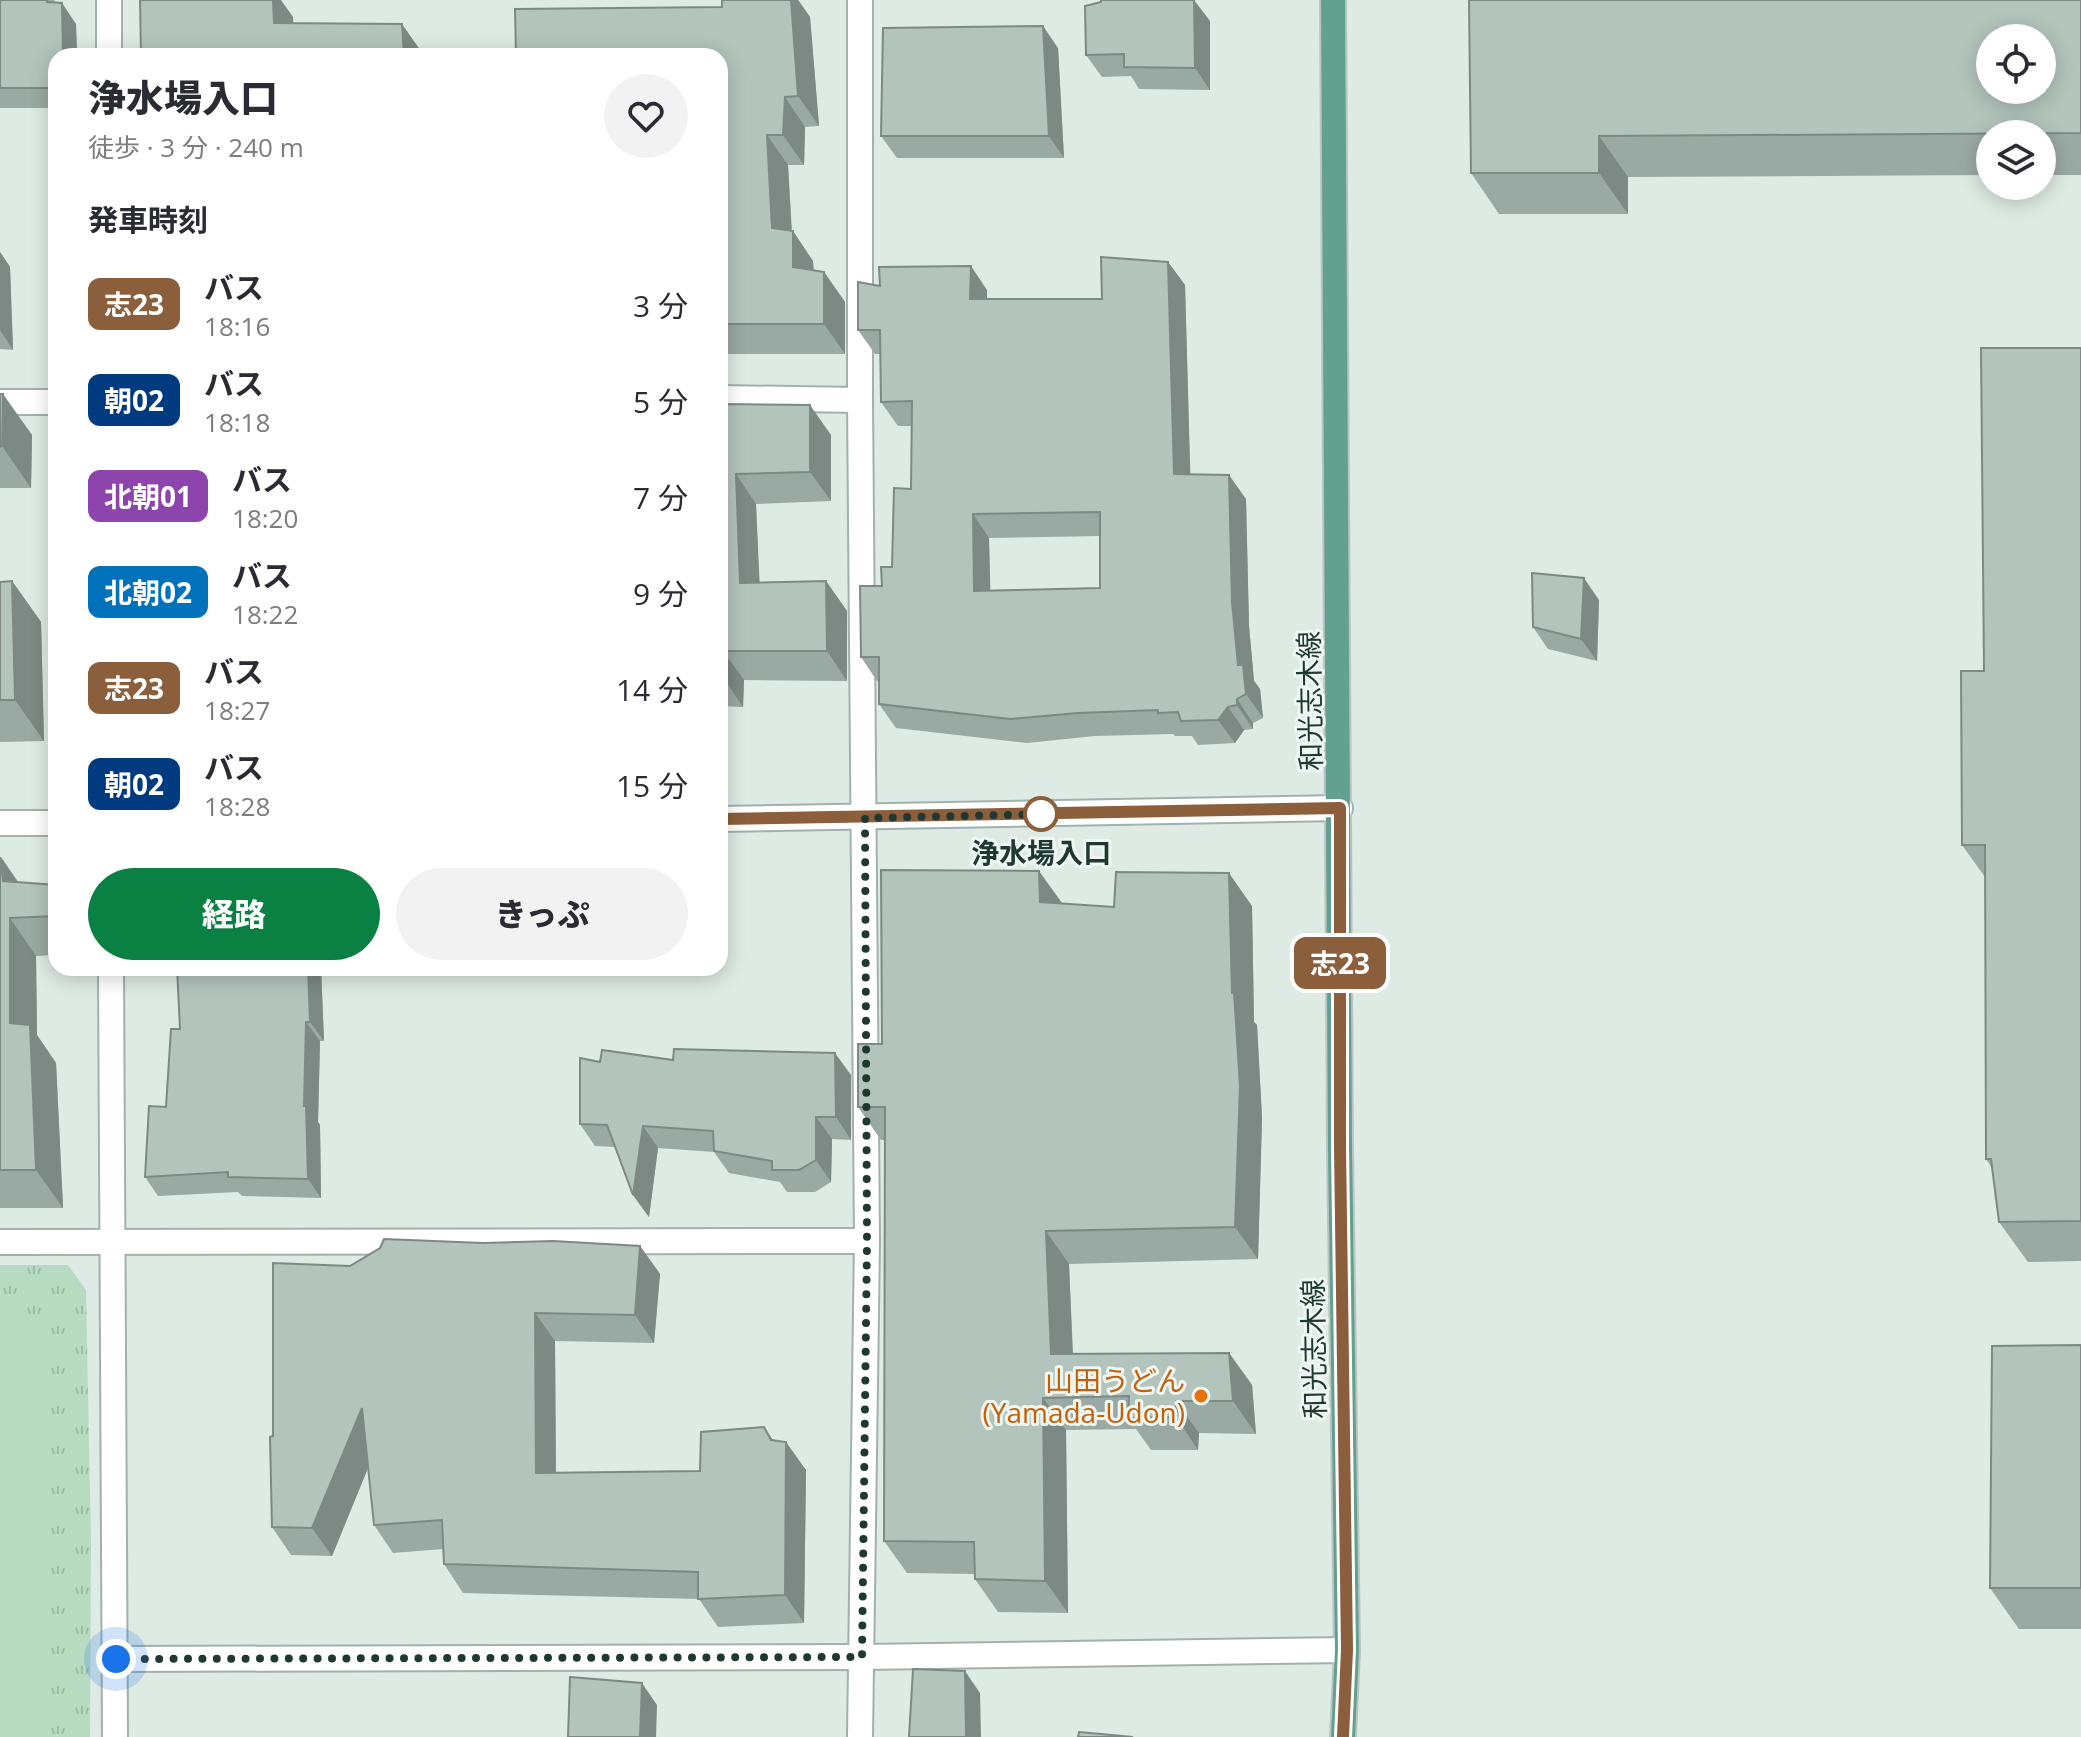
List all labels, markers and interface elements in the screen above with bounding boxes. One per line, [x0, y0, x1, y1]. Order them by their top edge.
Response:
map controls [1976, 24, 2056, 200]
button: locate [1976, 24, 2056, 104]
text: 浄水場入口 [88, 71, 278, 123]
button: heart [604, 74, 688, 158]
button: layers [1976, 120, 2056, 200]
text: 徒歩 · 3 分 · 240 m [88, 129, 304, 165]
text: 発車時刻 [88, 199, 208, 240]
text: バス [204, 267, 264, 308]
text: 志23 [104, 285, 164, 323]
text: 3 分 [633, 285, 688, 326]
text: 18:16 [204, 308, 270, 344]
text: バス [204, 363, 264, 404]
text: 朝02 [104, 381, 164, 419]
text: 5 分 [633, 381, 688, 422]
text: 18:18 [204, 404, 270, 440]
text: バス [232, 459, 292, 500]
text: 北朝01 [104, 477, 192, 515]
text: 7 分 [633, 477, 688, 518]
text: 18:20 [232, 500, 298, 536]
text: バス [232, 555, 292, 596]
text: 北朝02 [104, 573, 192, 611]
text: 9 分 [633, 573, 688, 614]
text: 18:22 [232, 596, 298, 632]
street label: 和光志木線 [1289, 631, 1329, 771]
text: バス [204, 651, 264, 692]
text: 志23 [104, 669, 164, 707]
text: 14 分 [616, 669, 688, 710]
text: 18:27 [204, 692, 270, 728]
text: バス [204, 747, 264, 788]
text: 朝02 [104, 765, 164, 803]
text: 15 分 [616, 765, 688, 806]
text: 18:28 [204, 788, 270, 824]
marker: 浄水場入口 [1024, 797, 1058, 831]
place label: 浄水場入口 [971, 833, 1111, 871]
button: 経路 [88, 868, 380, 960]
button: きっぷ [396, 868, 688, 960]
line badge: 志23 [1294, 937, 1386, 989]
text: 志23 [1310, 944, 1370, 982]
street label: 和光志木線 [1293, 1279, 1333, 1419]
place label: 山田うどん (Yamada-Udon) [983, 1361, 1185, 1431]
marker: 山田うどん (Yamada-Udon) [1192, 1387, 1210, 1405]
your location [96, 1639, 136, 1679]

